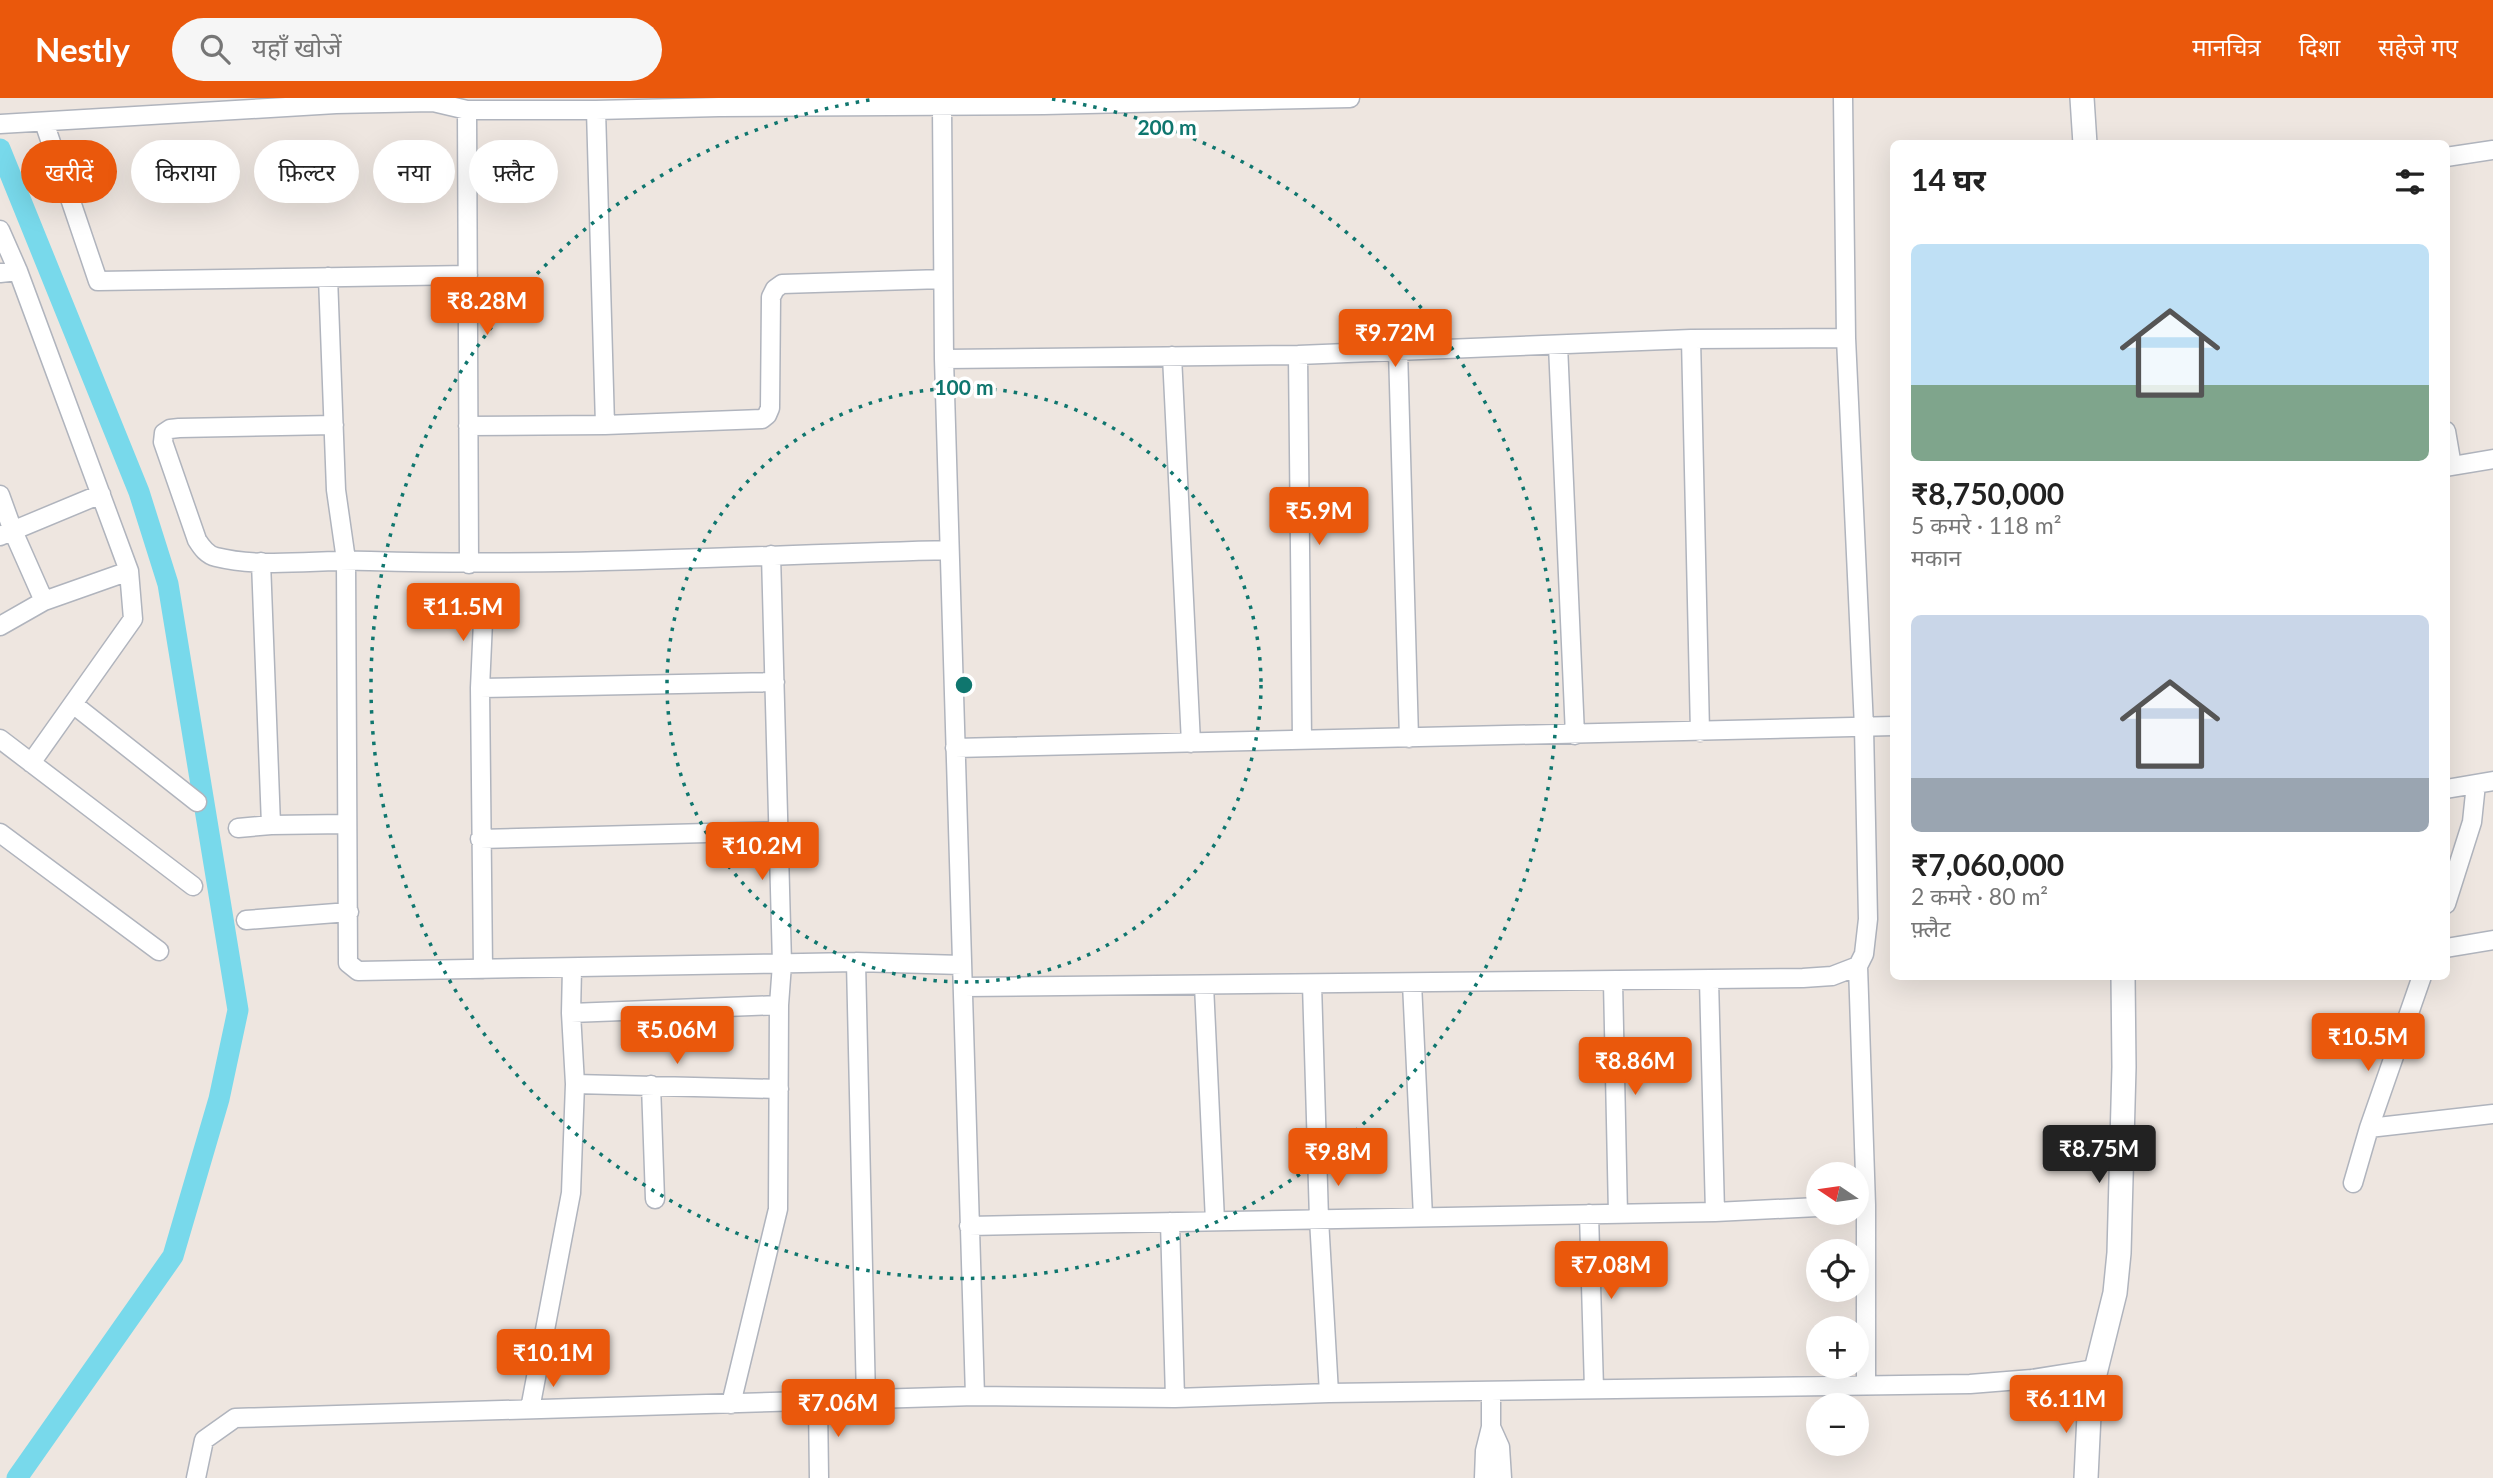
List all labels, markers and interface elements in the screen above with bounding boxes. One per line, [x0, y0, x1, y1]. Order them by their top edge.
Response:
search box [172, 18, 662, 81]
text: Nestly [35, 29, 130, 69]
icon: search [196, 30, 234, 68]
text: यहाँ खोजें [252, 31, 342, 63]
text: मानचित्र [2192, 32, 2261, 61]
text: दिशा [2299, 32, 2340, 61]
text: सहेजे गए [2378, 32, 2458, 61]
text: 200 m [1137, 114, 1197, 139]
chip: खरीदें [21, 140, 117, 203]
chip: किराया [131, 140, 240, 203]
chip: फ़िल्टर [254, 140, 359, 203]
chip: नया [373, 140, 455, 203]
chip: फ़्लैट [469, 140, 558, 203]
text: 14 घर [1911, 161, 1986, 197]
icon: filters [2391, 163, 2429, 201]
pin: ₹8.28M [430, 278, 544, 337]
text: ₹8.28M [447, 286, 527, 314]
icon: home [2107, 290, 2233, 416]
pin: ₹9.72M [1338, 310, 1452, 369]
text: ₹9.72M [1355, 318, 1435, 346]
text: 100 m [934, 374, 994, 399]
text: ₹8,750,000 [1911, 475, 2064, 511]
pin: ₹5.9M [1270, 488, 1368, 547]
text: ₹5.9M [1285, 496, 1353, 524]
text: 5 कमरे · 118 m² [1911, 511, 2061, 539]
text: मकान [1911, 543, 1961, 571]
pin: ₹11.5M [406, 584, 520, 643]
text: ₹11.5M [423, 592, 503, 620]
icon: home [2107, 661, 2233, 787]
centre of rings [952, 673, 976, 697]
pin: ₹10.2M [705, 822, 819, 882]
text: ₹10.2M [722, 831, 802, 859]
text: ₹7,060,000 [1911, 846, 2064, 882]
text: 2 कमरे · 80 m² [1911, 882, 2048, 910]
text: फ़्लैट [1911, 914, 1951, 942]
pin: ₹5.06M [620, 1006, 734, 1066]
pin: ₹10.5M [2311, 1014, 2425, 1073]
text: ₹5.06M [637, 1015, 717, 1043]
text: ₹10.5M [2328, 1022, 2408, 1050]
pin: ₹8.86M [1578, 1038, 1692, 1097]
text: ₹8.86M [1595, 1046, 1675, 1074]
pin: ₹8.75M [2042, 1126, 2156, 1185]
pin: ₹9.8M [1289, 1128, 1387, 1188]
text: ₹8.75M [2059, 1134, 2139, 1162]
text: ₹9.8M [1304, 1137, 1372, 1165]
north arrow [1806, 1162, 1869, 1225]
map controls [1806, 1162, 1869, 1456]
button: locate [1806, 1239, 1869, 1302]
pin: ₹7.08M [1554, 1242, 1668, 1301]
text: ₹7.08M [1571, 1250, 1651, 1278]
button: + [1806, 1316, 1869, 1379]
pin: ₹10.1M [496, 1330, 610, 1389]
text: ₹10.1M [513, 1338, 593, 1366]
pin: ₹6.11M [2009, 1376, 2123, 1435]
pin: ₹7.06M [781, 1380, 895, 1439]
text: ₹6.11M [2026, 1384, 2106, 1412]
text: ₹7.06M [798, 1388, 878, 1416]
button: − [1806, 1393, 1869, 1456]

